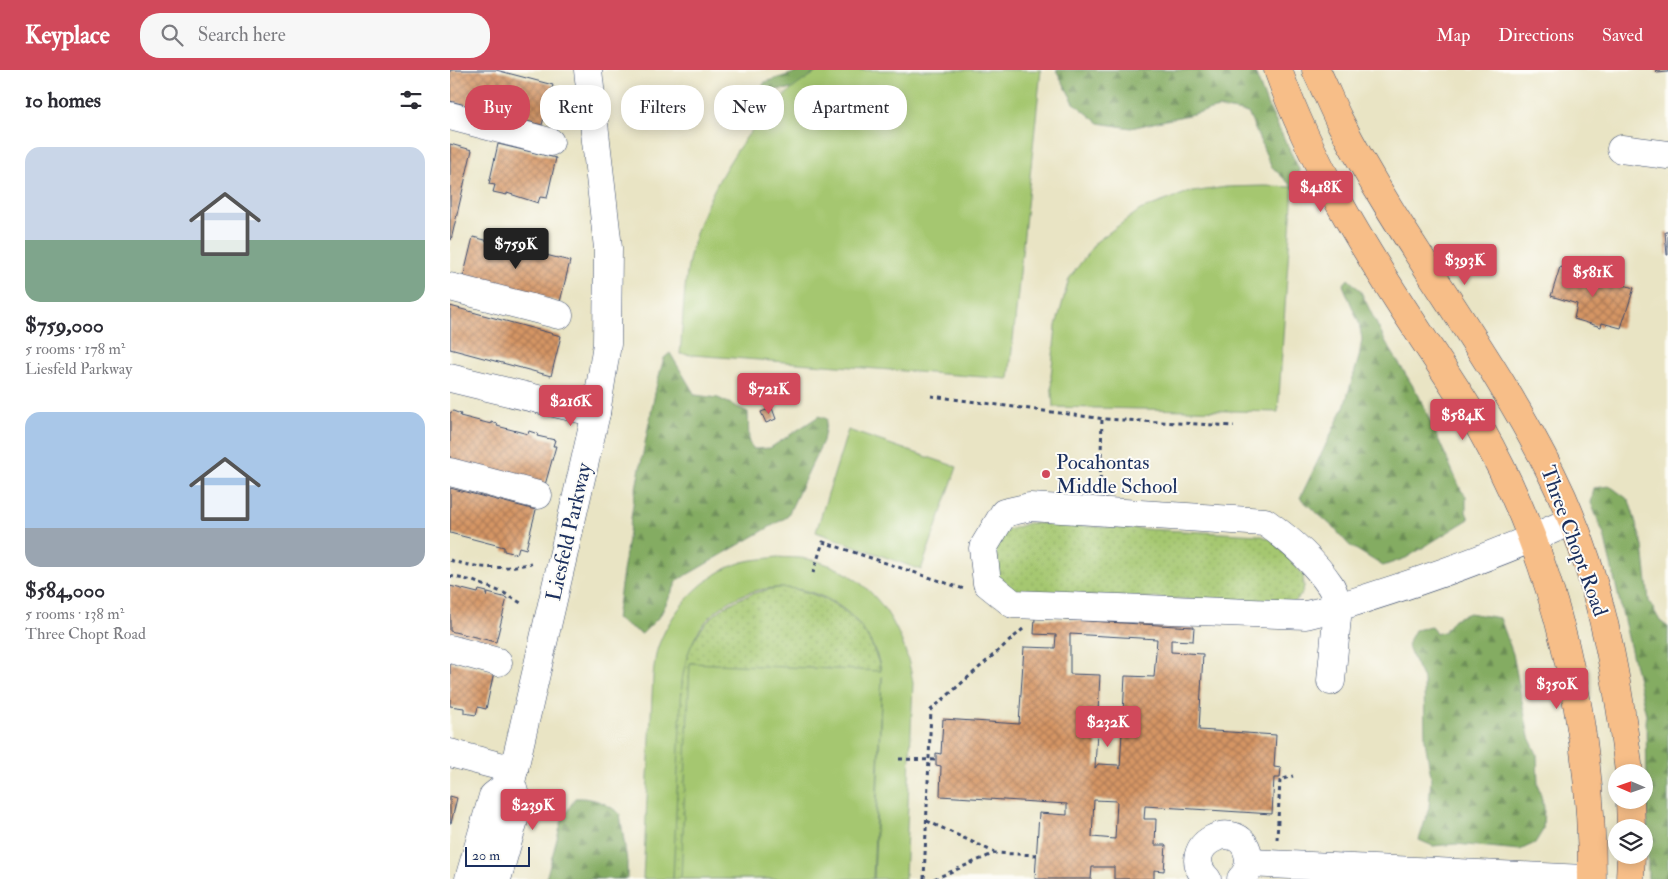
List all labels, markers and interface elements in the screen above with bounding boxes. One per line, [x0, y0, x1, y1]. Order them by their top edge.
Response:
search box [140, 13, 490, 58]
text: Keyplace [25, 20, 110, 51]
icon: search [158, 21, 186, 49]
text: Search here [198, 23, 286, 47]
text: Map [1437, 24, 1470, 47]
text: Directions [1498, 24, 1574, 47]
text: Saved [1602, 24, 1643, 47]
chip: Buy [465, 85, 530, 130]
chip: Rent [540, 85, 611, 130]
chip: Filters [621, 85, 704, 130]
chip: New [714, 85, 784, 130]
chip: Apartment [794, 85, 907, 130]
icon: filters [397, 86, 425, 114]
text: 10 homes [25, 87, 101, 114]
pin: $418K [1286, 170, 1356, 213]
text: $418K [1300, 177, 1342, 197]
icon: home [180, 179, 270, 269]
pin: $759K [481, 228, 551, 270]
text: $759K [495, 234, 537, 254]
pin: $393K [1430, 244, 1500, 286]
text: $393K [1445, 250, 1485, 270]
pin: $581K [1558, 256, 1628, 298]
text: $581K [1573, 262, 1613, 282]
text: $759,000 [25, 312, 104, 339]
text: 5 rooms · 178 m² [25, 339, 125, 359]
text: Liesfeld Parkway [25, 359, 132, 379]
pin: $721K [734, 372, 804, 415]
text: $721K [748, 379, 790, 399]
pin: $216K [536, 384, 606, 427]
text: $216K [550, 391, 592, 411]
pin: $584K [1428, 398, 1498, 441]
text: $584K [1441, 405, 1485, 425]
icon: home [180, 444, 270, 534]
place label: Pocahontas Middle School [1056, 449, 1178, 500]
street label: Liesfeld Parkway [540, 460, 598, 604]
street label: Three Chopt Road [1534, 462, 1614, 621]
marker: Pocahontas Middle School [1040, 468, 1052, 480]
text: $584,000 [25, 577, 105, 604]
text: 5 rooms · 138 m² [25, 604, 124, 624]
text: Three Chopt Road [25, 624, 146, 644]
pin: $350K [1522, 668, 1592, 710]
text: $350K [1536, 674, 1578, 694]
pin: $232K [1073, 706, 1143, 748]
text: $232K [1087, 712, 1129, 732]
north arrow [1608, 764, 1652, 809]
map controls [1608, 764, 1653, 864]
pin: $239K [498, 788, 568, 831]
text: $239K [512, 795, 554, 815]
button: layers [1608, 819, 1653, 864]
scale bar [465, 844, 530, 867]
text: 20 m [472, 847, 500, 864]

